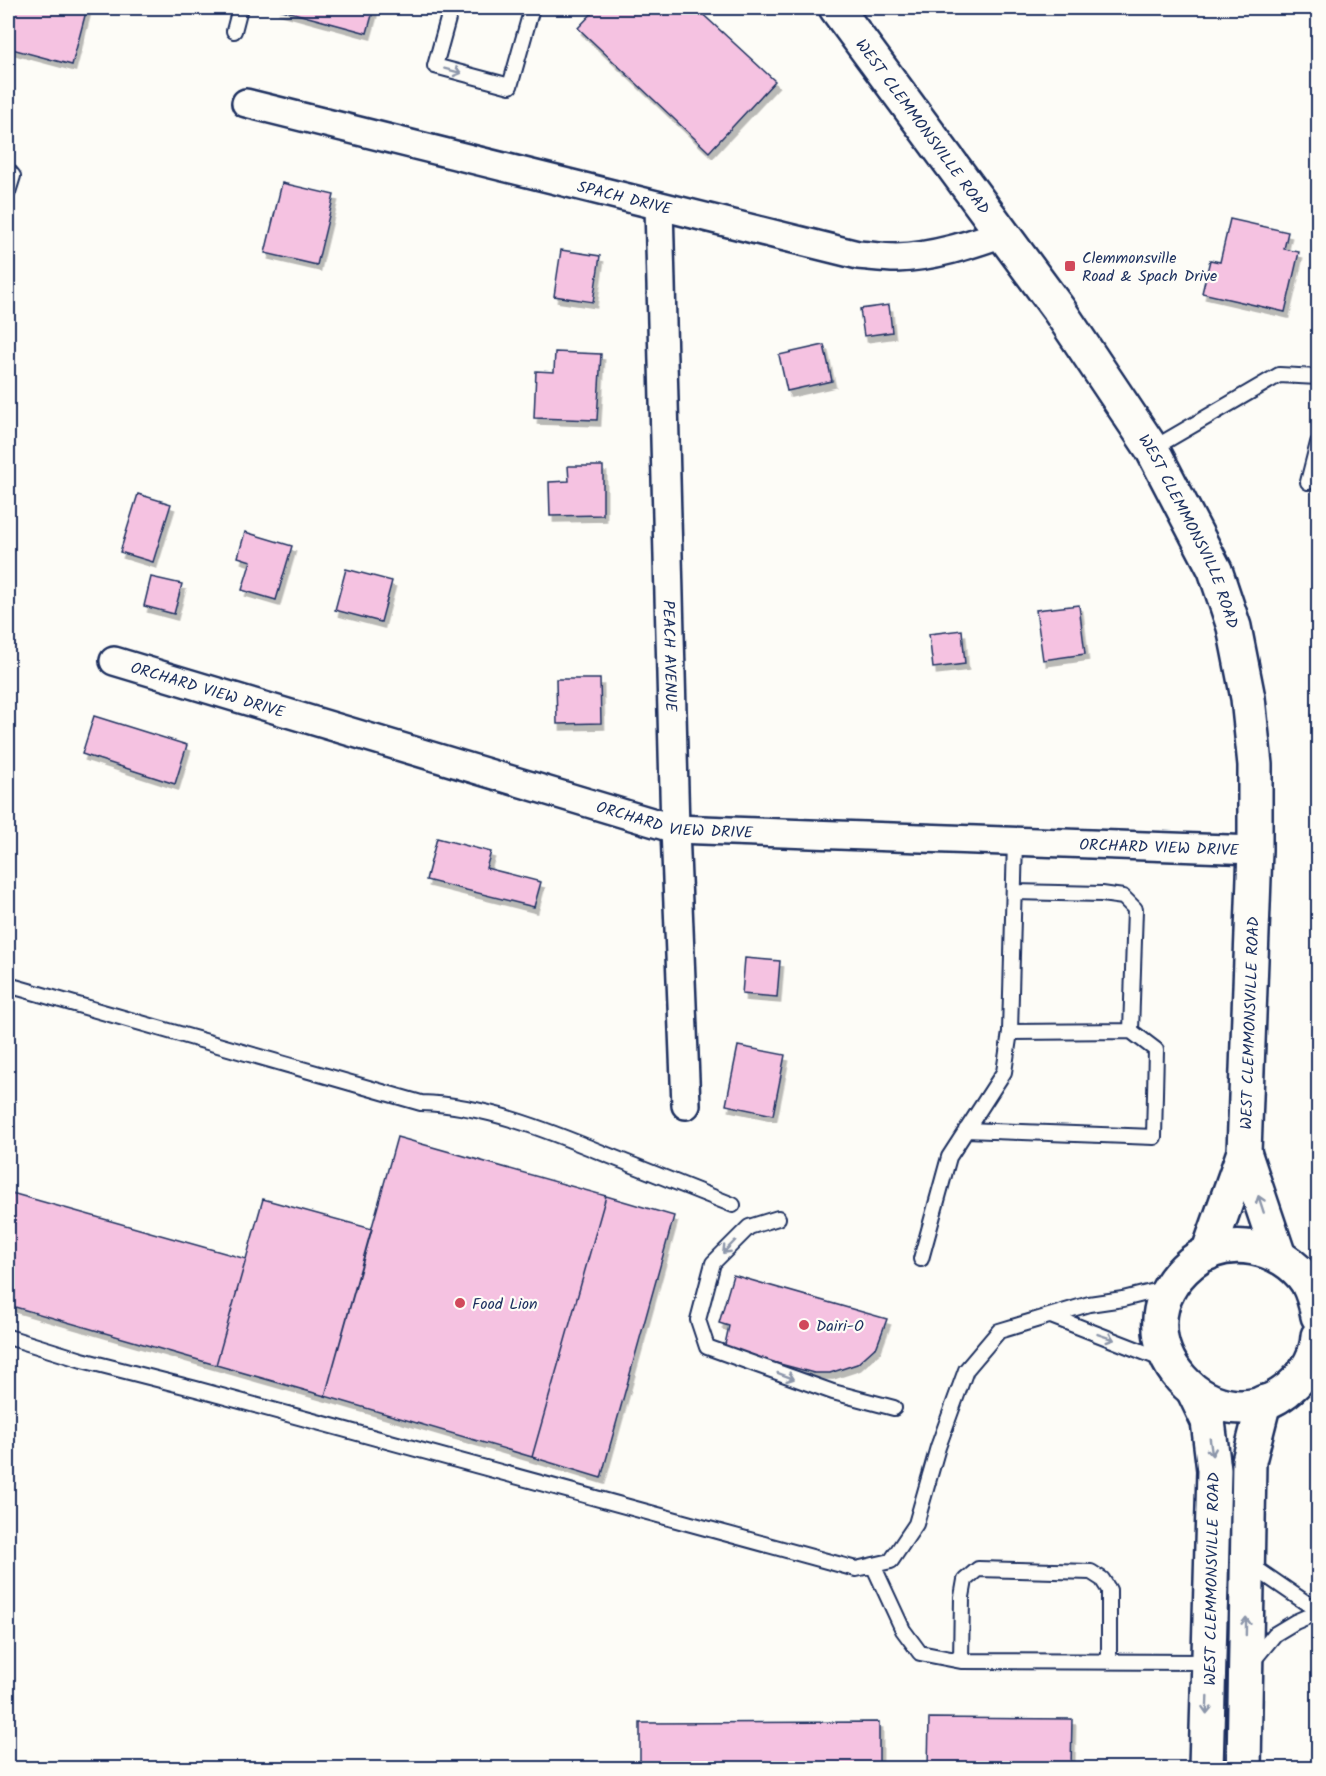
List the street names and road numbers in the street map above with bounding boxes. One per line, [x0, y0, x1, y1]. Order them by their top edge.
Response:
street label: WEST CLEMMONSVILLE ROAD [849, 34, 996, 220]
street label: SPACH DRIVE [574, 175, 674, 222]
street label: WEST CLEMMONSVILLE ROAD [1131, 429, 1245, 632]
street label: PEACH AVENUE [655, 600, 683, 713]
street label: ORCHARD VIEW DRIVE [127, 656, 288, 726]
street label: ORCHARD VIEW DRIVE [593, 795, 754, 846]
street label: ORCHARD VIEW DRIVE [1079, 833, 1240, 863]
street label: WEST CLEMMONSVILLE ROAD [1234, 916, 1267, 1130]
street label: WEST CLEMMONSVILLE ROAD [1198, 1472, 1227, 1686]

